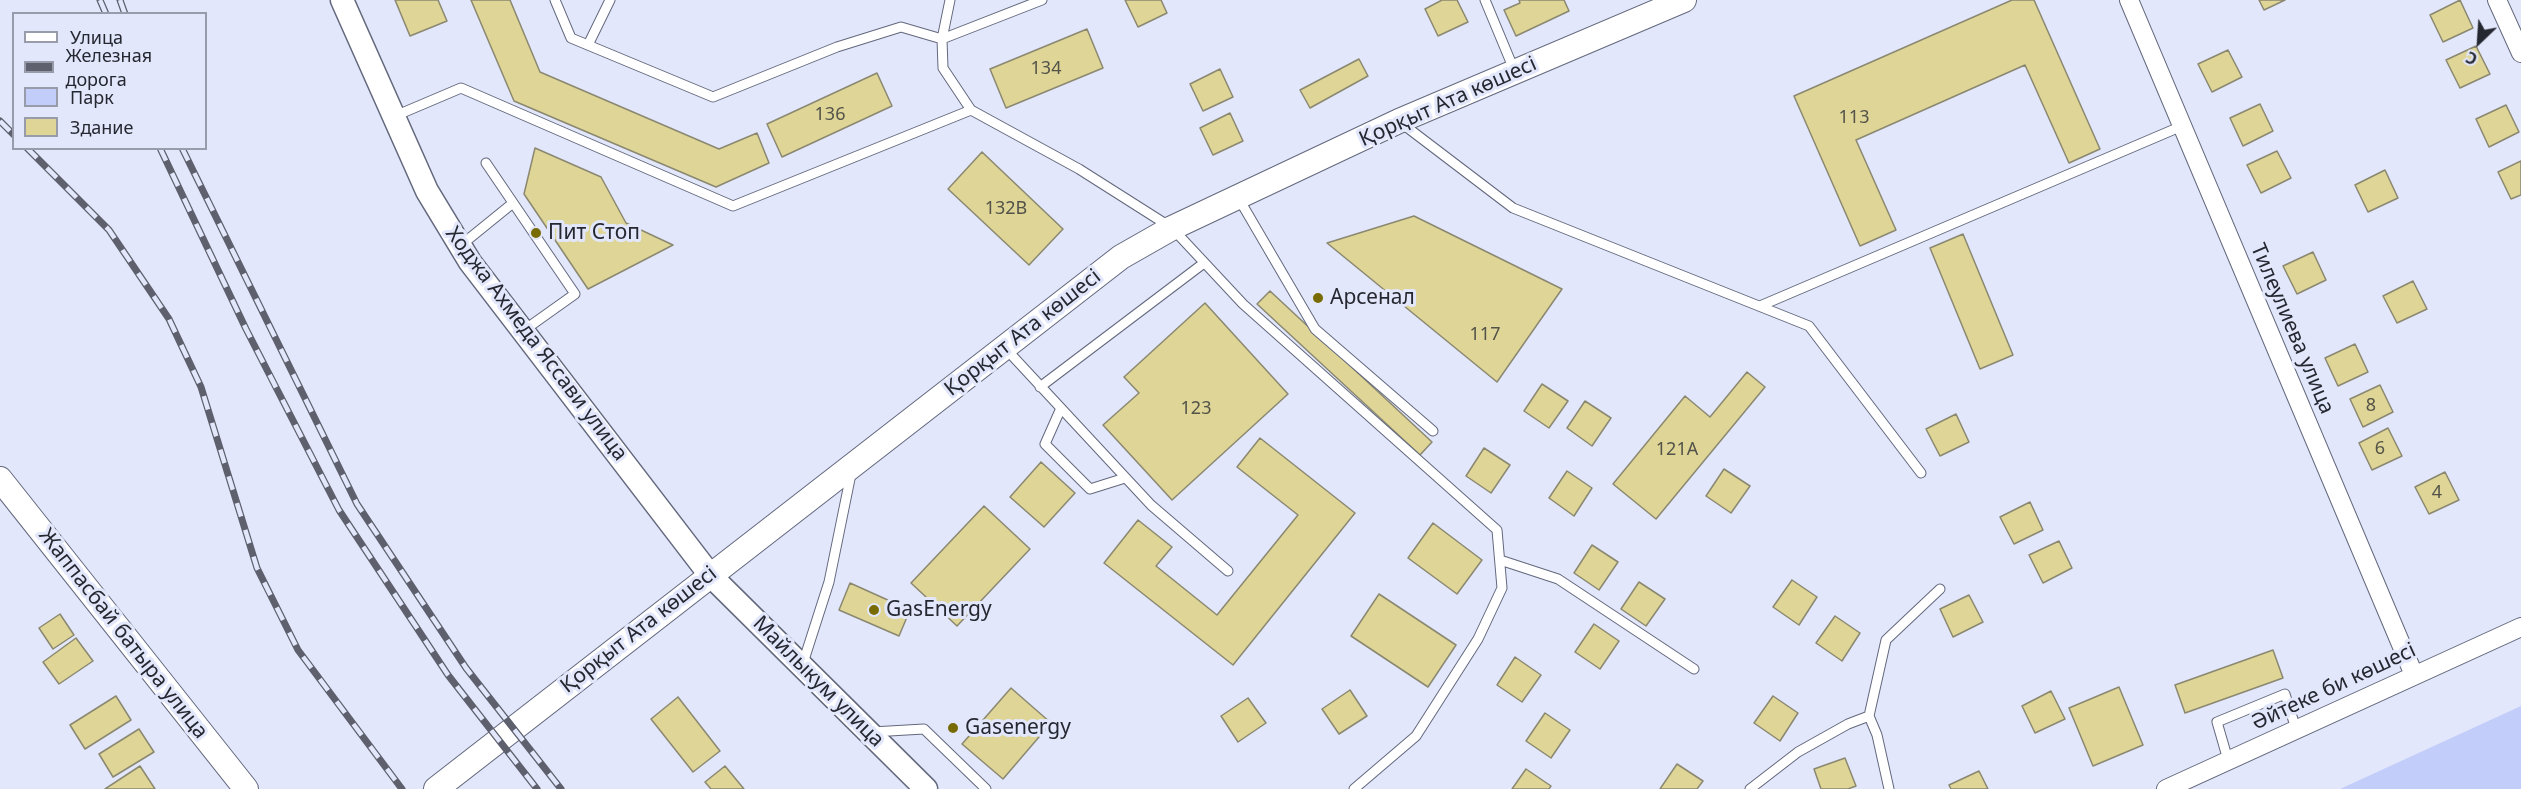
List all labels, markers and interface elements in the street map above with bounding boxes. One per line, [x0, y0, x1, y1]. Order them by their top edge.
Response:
legend [12, 12, 207, 150]
north arrow [2449, 12, 2509, 72]
text: Улица [70, 25, 123, 49]
text: Железная дорога [66, 43, 152, 91]
text: С [2462, 46, 2481, 70]
street label: Қорқыт Ата көшесі [1355, 52, 1541, 152]
house number: 134 [1031, 58, 1061, 80]
text: Парк [70, 85, 114, 109]
house number: 136 [815, 104, 845, 126]
house number: 113 [1839, 107, 1869, 129]
text: Здание [70, 115, 133, 139]
house number: 132В [985, 198, 1027, 220]
place label: Пит Стоп [548, 220, 640, 246]
street label: Ходжа Ахмеда Яссави улица [440, 222, 632, 466]
marker: Пит Стоп [529, 226, 543, 240]
street label: Тилеулиева улица [2245, 240, 2339, 418]
street label: Қорқыт Ата көшесі [940, 264, 1106, 402]
place label: Арсенал [1330, 285, 1415, 311]
marker: Арсенал [1311, 291, 1325, 305]
house number: 117 [1470, 324, 1500, 346]
house number: 8 [2366, 395, 2376, 417]
house number: 123 [1181, 398, 1211, 420]
house number: 6 [2375, 438, 2385, 460]
house number: 121А [1656, 439, 1698, 461]
house number: 4 [2432, 482, 2442, 504]
street label: Жаппасбай батыра улица [33, 524, 213, 744]
street label: Қорқыт Ата көшесі [556, 561, 722, 699]
place label: GasEnergy [886, 597, 992, 623]
marker: GasEnergy [867, 603, 881, 617]
street label: Майлыкум улица [747, 611, 889, 753]
street label: Әйтеке би көшесі [2248, 638, 2420, 736]
place label: Gasenergy [965, 715, 1071, 741]
marker: Gasenergy [946, 721, 960, 735]

